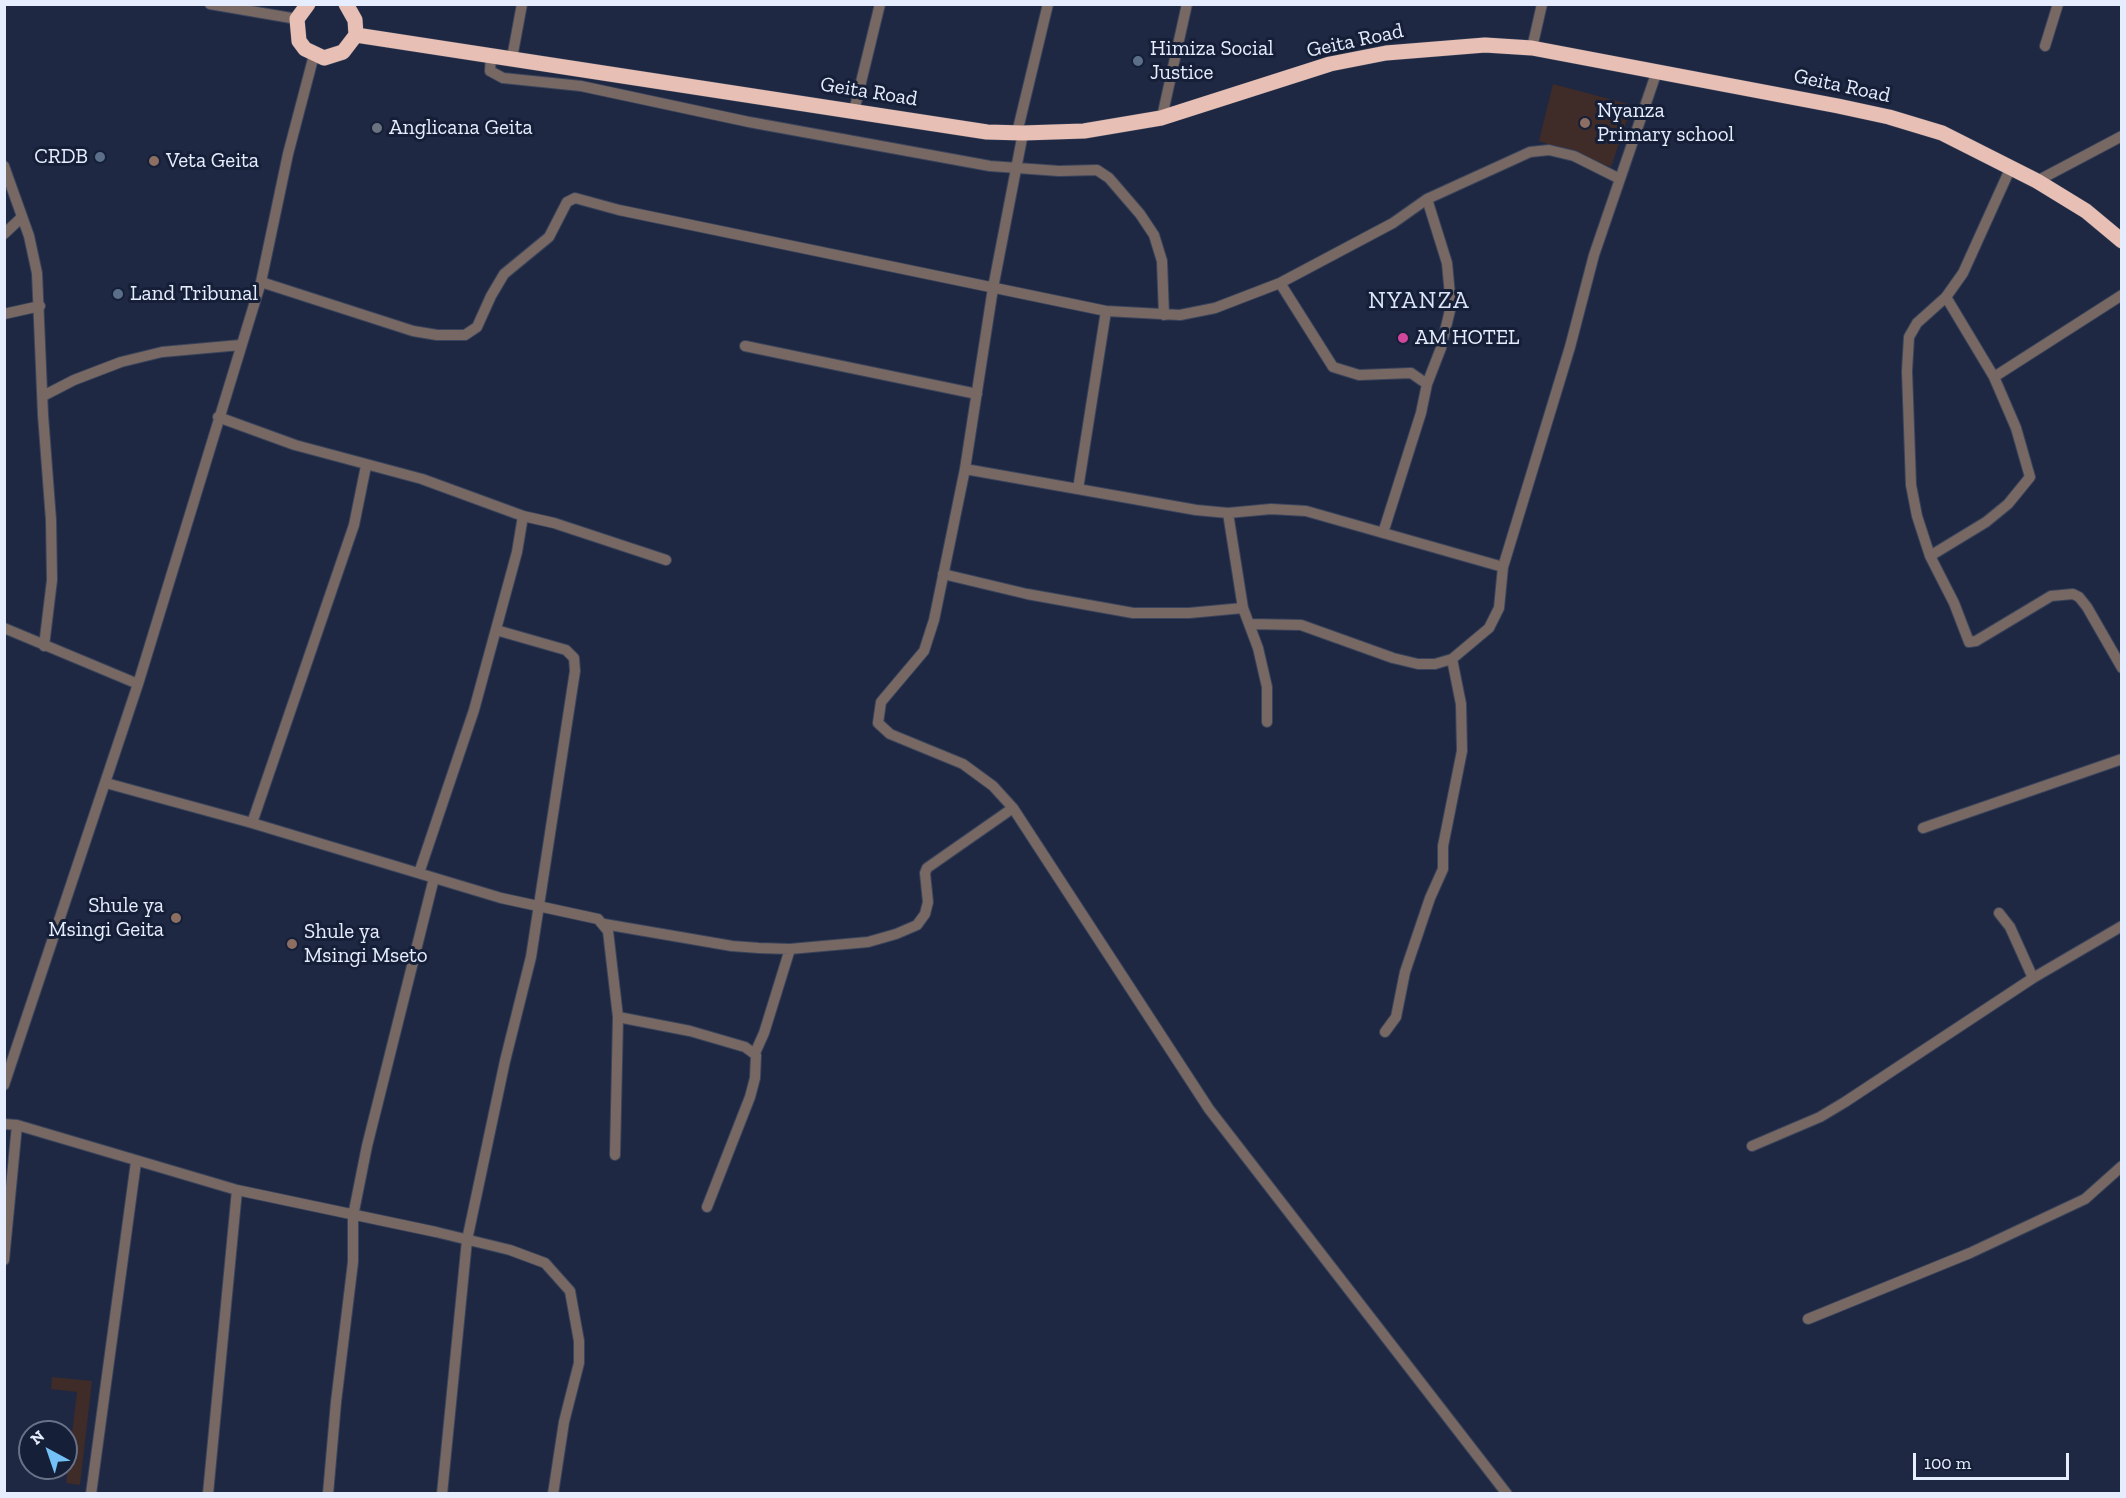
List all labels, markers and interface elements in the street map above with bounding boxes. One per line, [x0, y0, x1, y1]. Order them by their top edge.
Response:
street label: Geita Road [1304, 18, 1406, 64]
place label: Himiza Social Justice [1150, 36, 1274, 86]
marker: Himiza Social Justice [1131, 54, 1145, 68]
street label: Geita Road [1791, 63, 1893, 109]
street label: Geita Road [819, 72, 919, 112]
place label: Nyanza Primary school [1597, 98, 1734, 148]
place label: Anglicana Geita [389, 115, 533, 141]
marker: Nyanza Primary school [1578, 116, 1592, 130]
marker: Anglicana Geita [370, 121, 384, 135]
place label: CRDB [34, 144, 88, 170]
place label: Veta Geita [166, 148, 259, 174]
marker: CRDB [93, 150, 107, 164]
marker: Veta Geita [147, 154, 161, 168]
place label: Land Tribunal [130, 281, 258, 307]
marker: Land Tribunal [111, 287, 125, 301]
district label: NYANZA [1368, 287, 1470, 315]
place label: AM HOTEL [1415, 325, 1520, 351]
marker: AM HOTEL [1396, 331, 1410, 345]
place label: Shule ya Msingi Geita [48, 893, 164, 943]
marker: Shule ya Msingi Geita [169, 911, 183, 925]
place label: Shule ya Msingi Mseto [304, 919, 428, 969]
marker: Shule ya Msingi Mseto [285, 937, 299, 951]
north arrow [18, 1420, 78, 1480]
text: N [27, 1426, 48, 1449]
scale bar [1916, 1441, 2072, 1479]
text: 100 m [1924, 1452, 1971, 1474]

